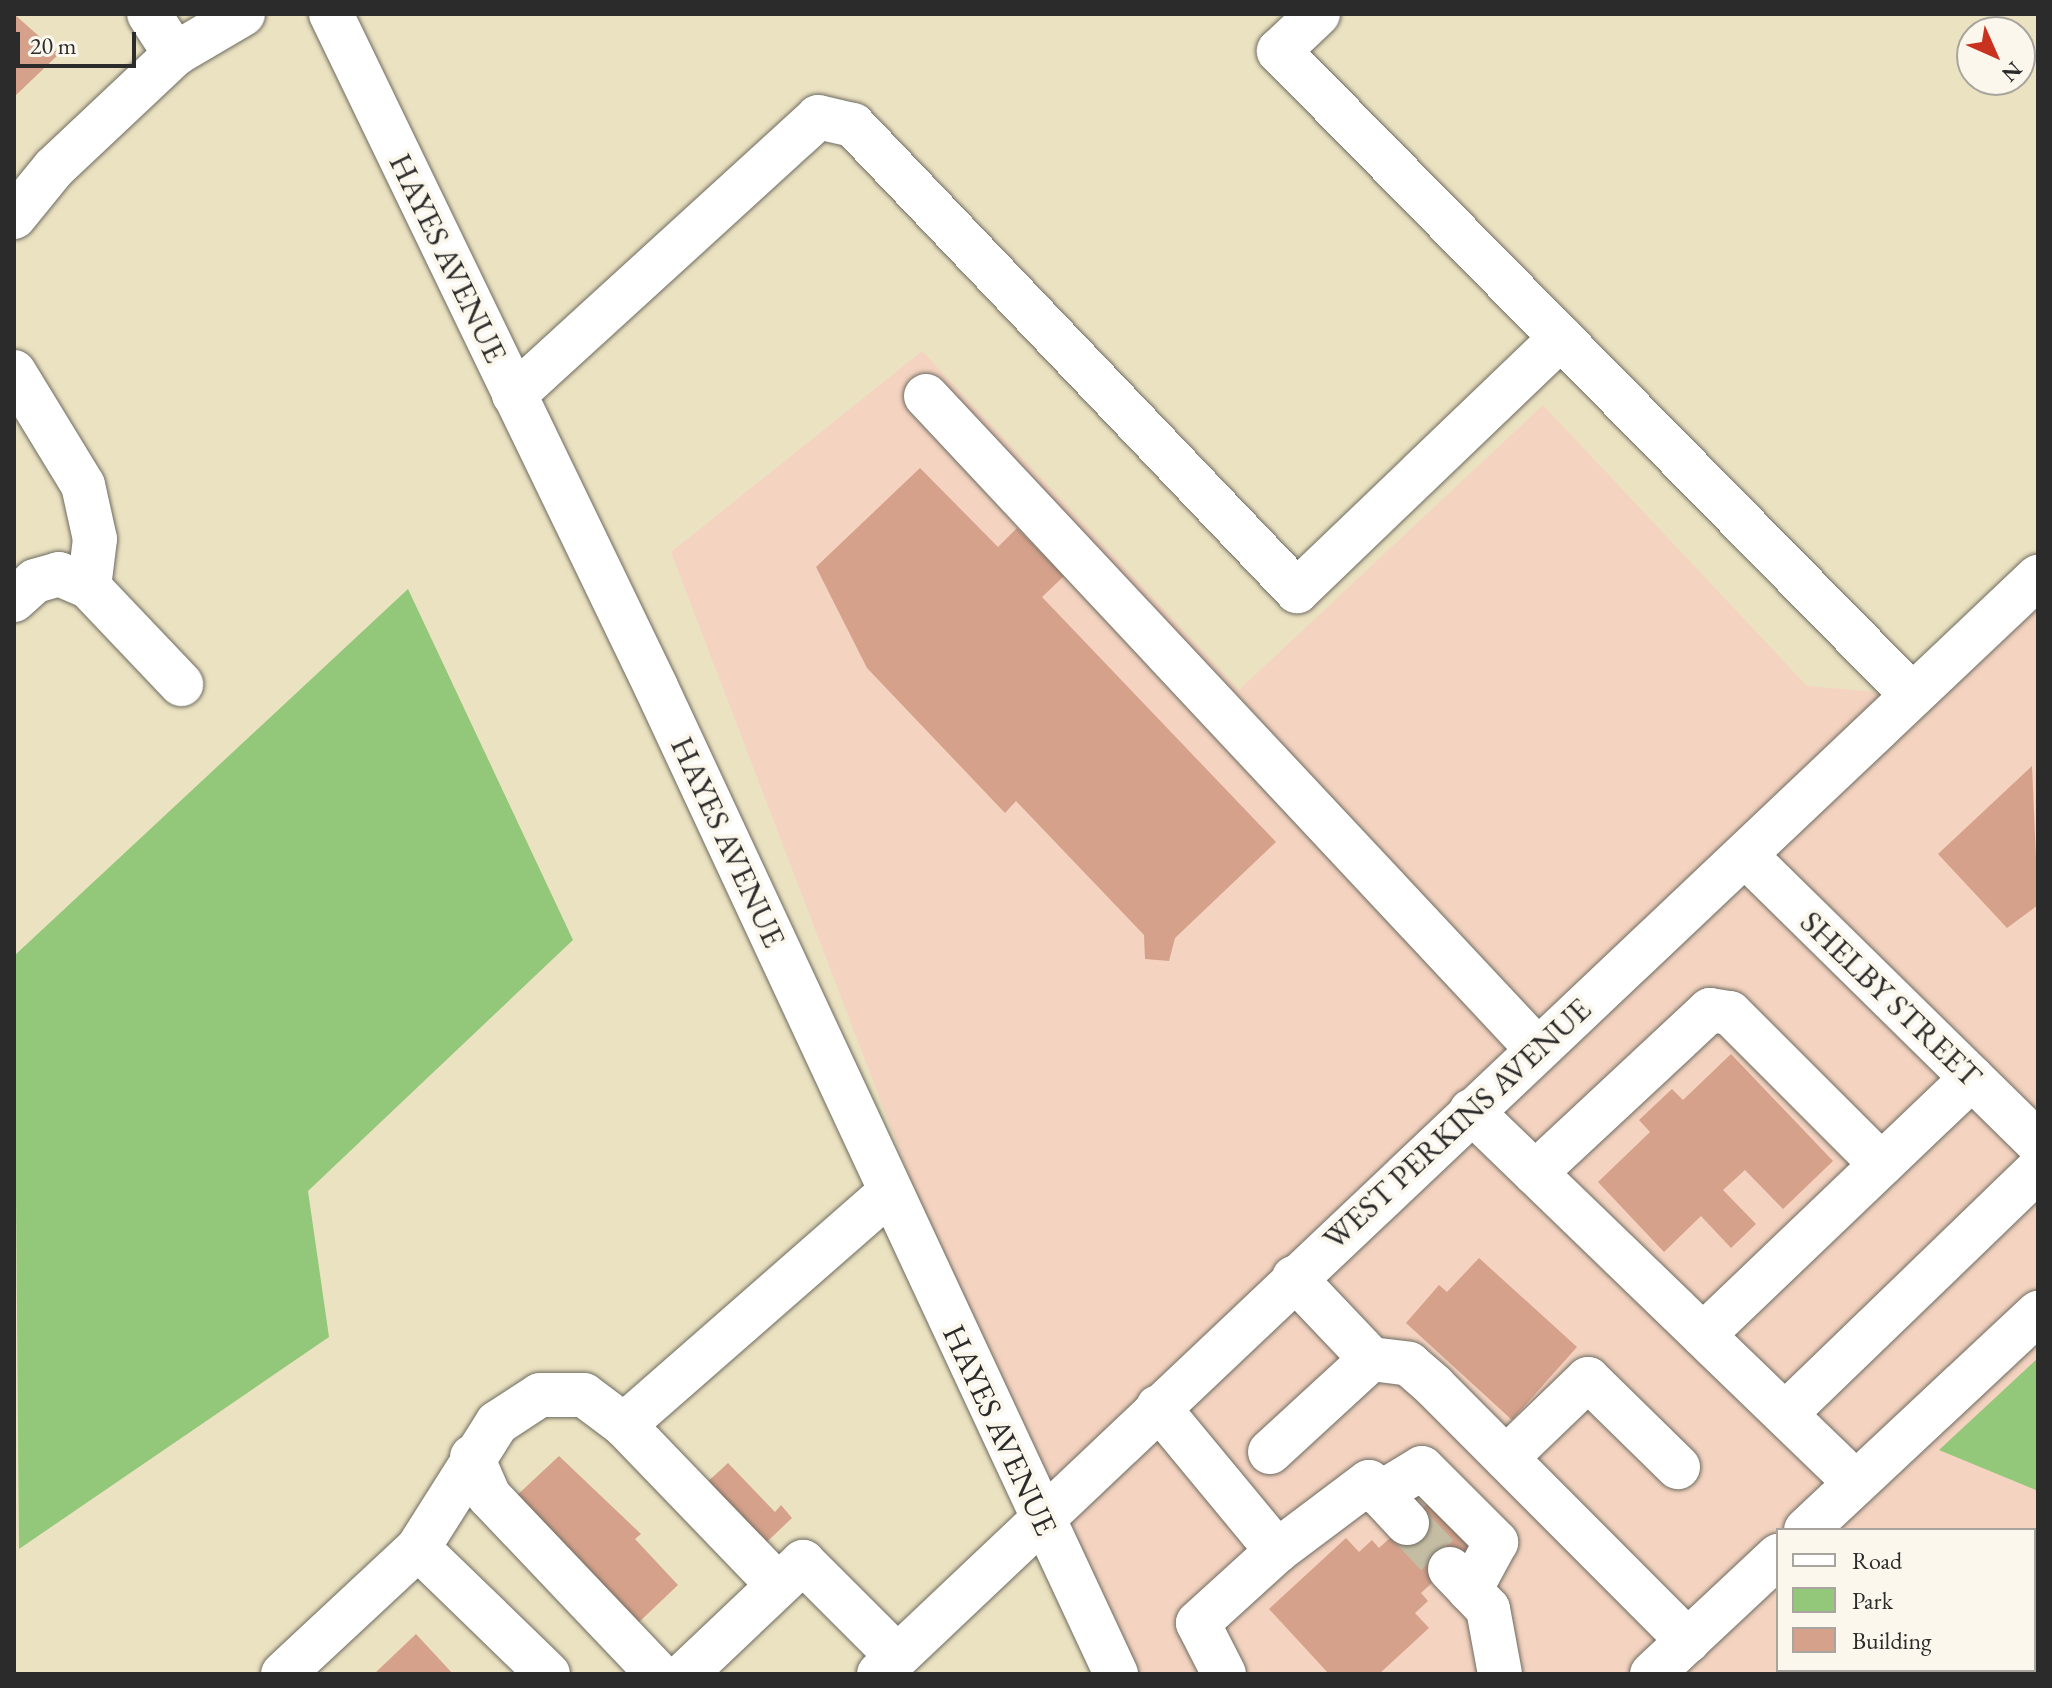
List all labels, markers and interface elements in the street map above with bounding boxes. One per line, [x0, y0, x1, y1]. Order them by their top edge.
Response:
scale bar [20, 16, 140, 66]
north arrow [1956, 16, 2036, 96]
text: 20 m [30, 30, 77, 61]
text: N [1995, 55, 2028, 88]
street label: HAYES AVENUE [381, 147, 515, 369]
street label: HAYES AVENUE [662, 731, 794, 953]
street label: SHELBY STREET [1792, 903, 1990, 1095]
street label: WEST PERKINS AVENUE [1315, 990, 1599, 1258]
street label: HAYES AVENUE [934, 1319, 1066, 1541]
legend [1776, 1528, 2036, 1672]
text: Road [1852, 1545, 1902, 1576]
text: Park [1852, 1585, 1893, 1616]
text: Building [1852, 1625, 1932, 1656]

